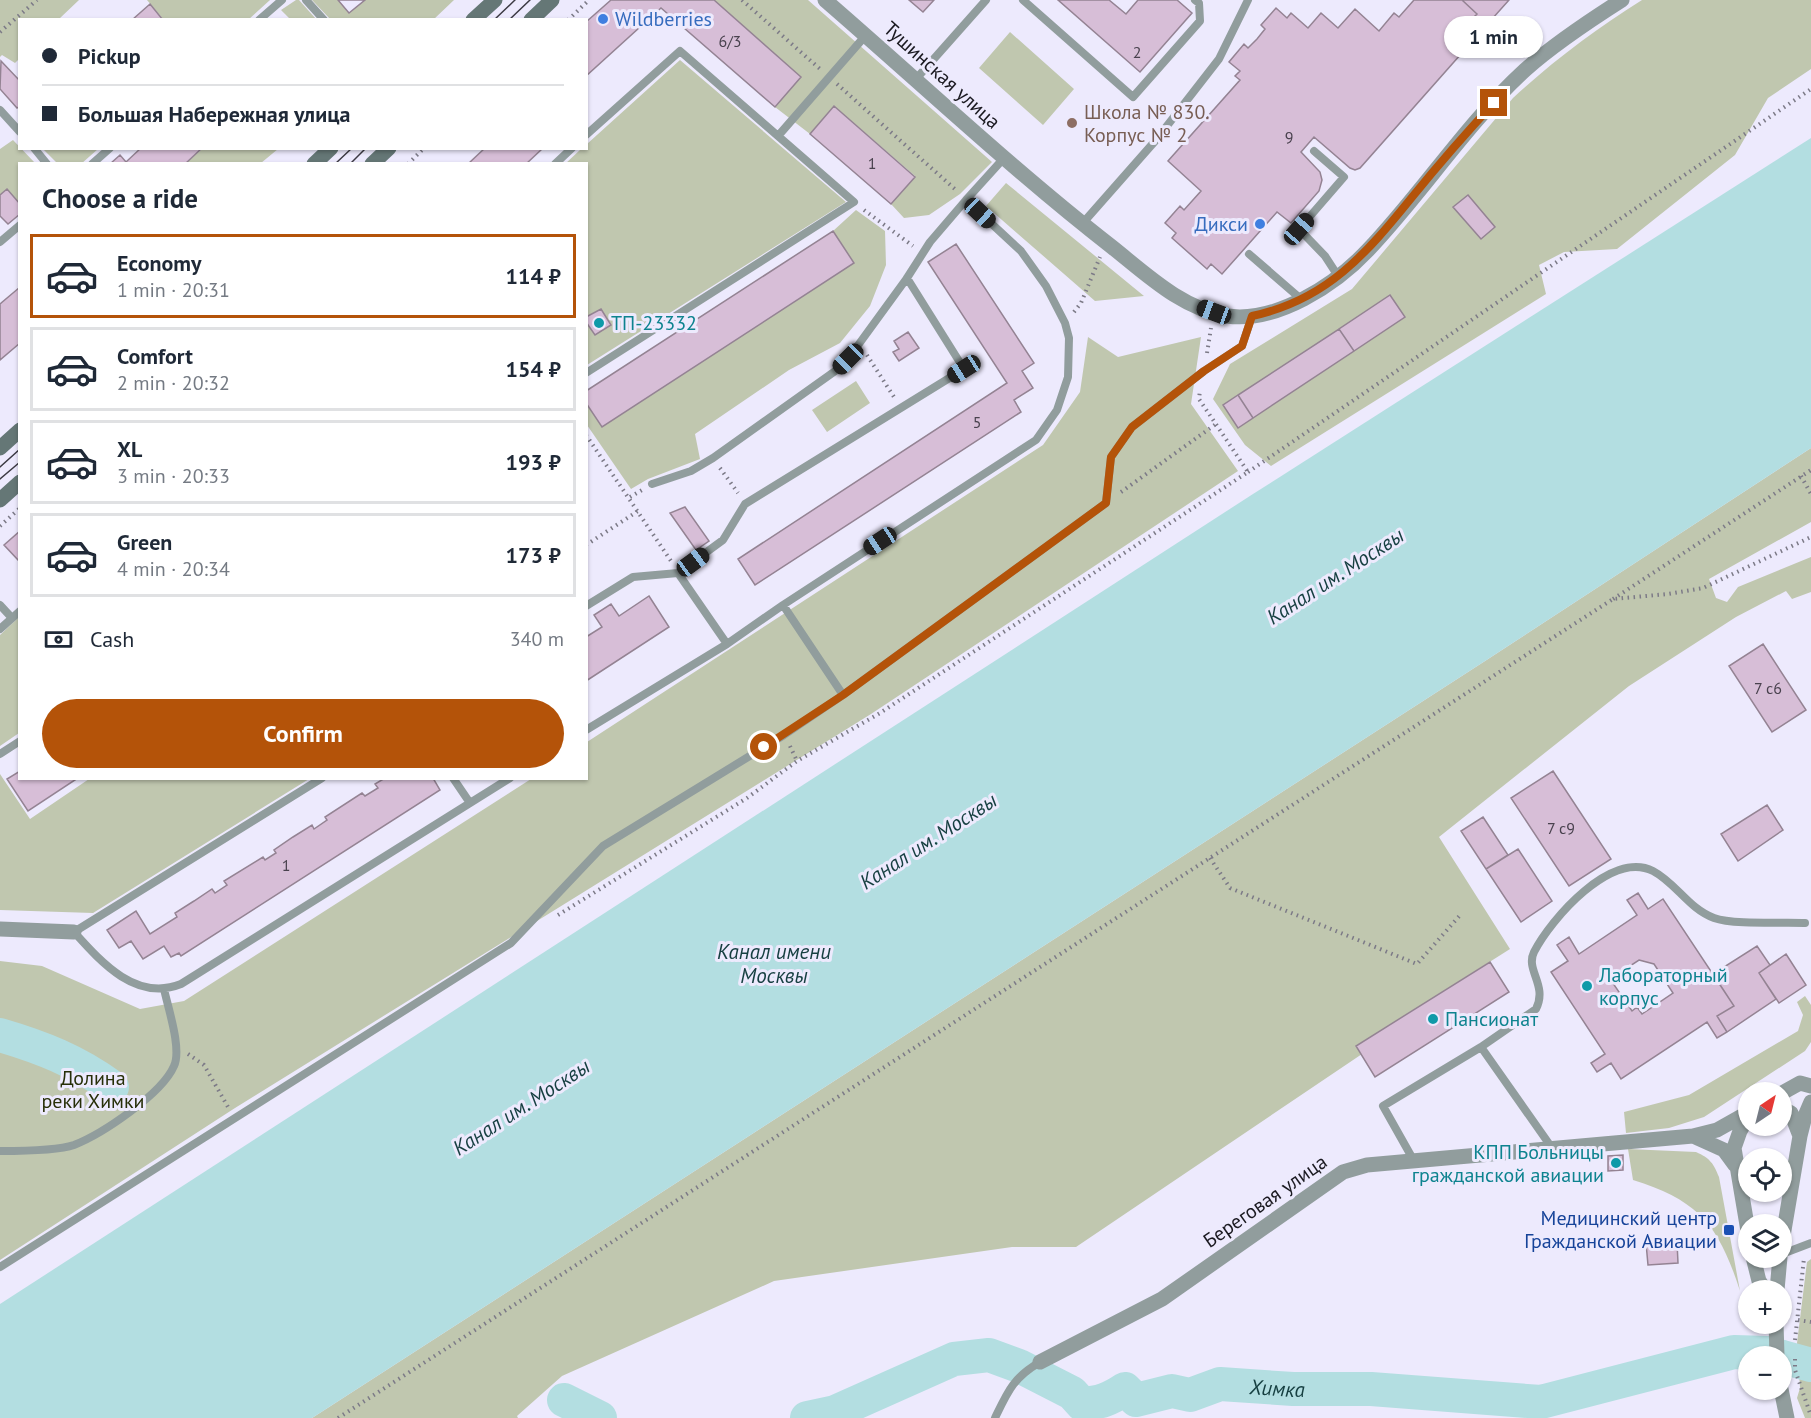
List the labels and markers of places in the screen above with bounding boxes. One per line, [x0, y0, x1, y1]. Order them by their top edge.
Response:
place label: Wildberries [615, 6, 712, 32]
marker: Wildberries [596, 12, 610, 26]
place label: Школа № 830. Корпус № 2 [1084, 99, 1210, 148]
marker: Школа № 830. Корпус № 2 [1065, 116, 1079, 130]
place label: Дикси [1194, 211, 1248, 237]
marker: Дикси [1253, 217, 1267, 231]
place label: ТП-23332 [611, 310, 697, 336]
marker: ТП-23332 [592, 316, 606, 330]
place label: Лабораторный корпус [1598, 962, 1728, 1011]
marker: Лабораторный корпус [1580, 979, 1594, 993]
place label: Пансионат [1445, 1006, 1538, 1032]
marker: Пансионат [1426, 1012, 1440, 1026]
place label: КПП Больницы гражданской авиации [1412, 1139, 1604, 1188]
marker: КПП Больницы гражданской авиации [1609, 1156, 1623, 1170]
place label: Медицинский центр Гражданской Авиации [1524, 1205, 1717, 1254]
marker: Медицинский центр Гражданской Авиации [1722, 1223, 1736, 1237]

